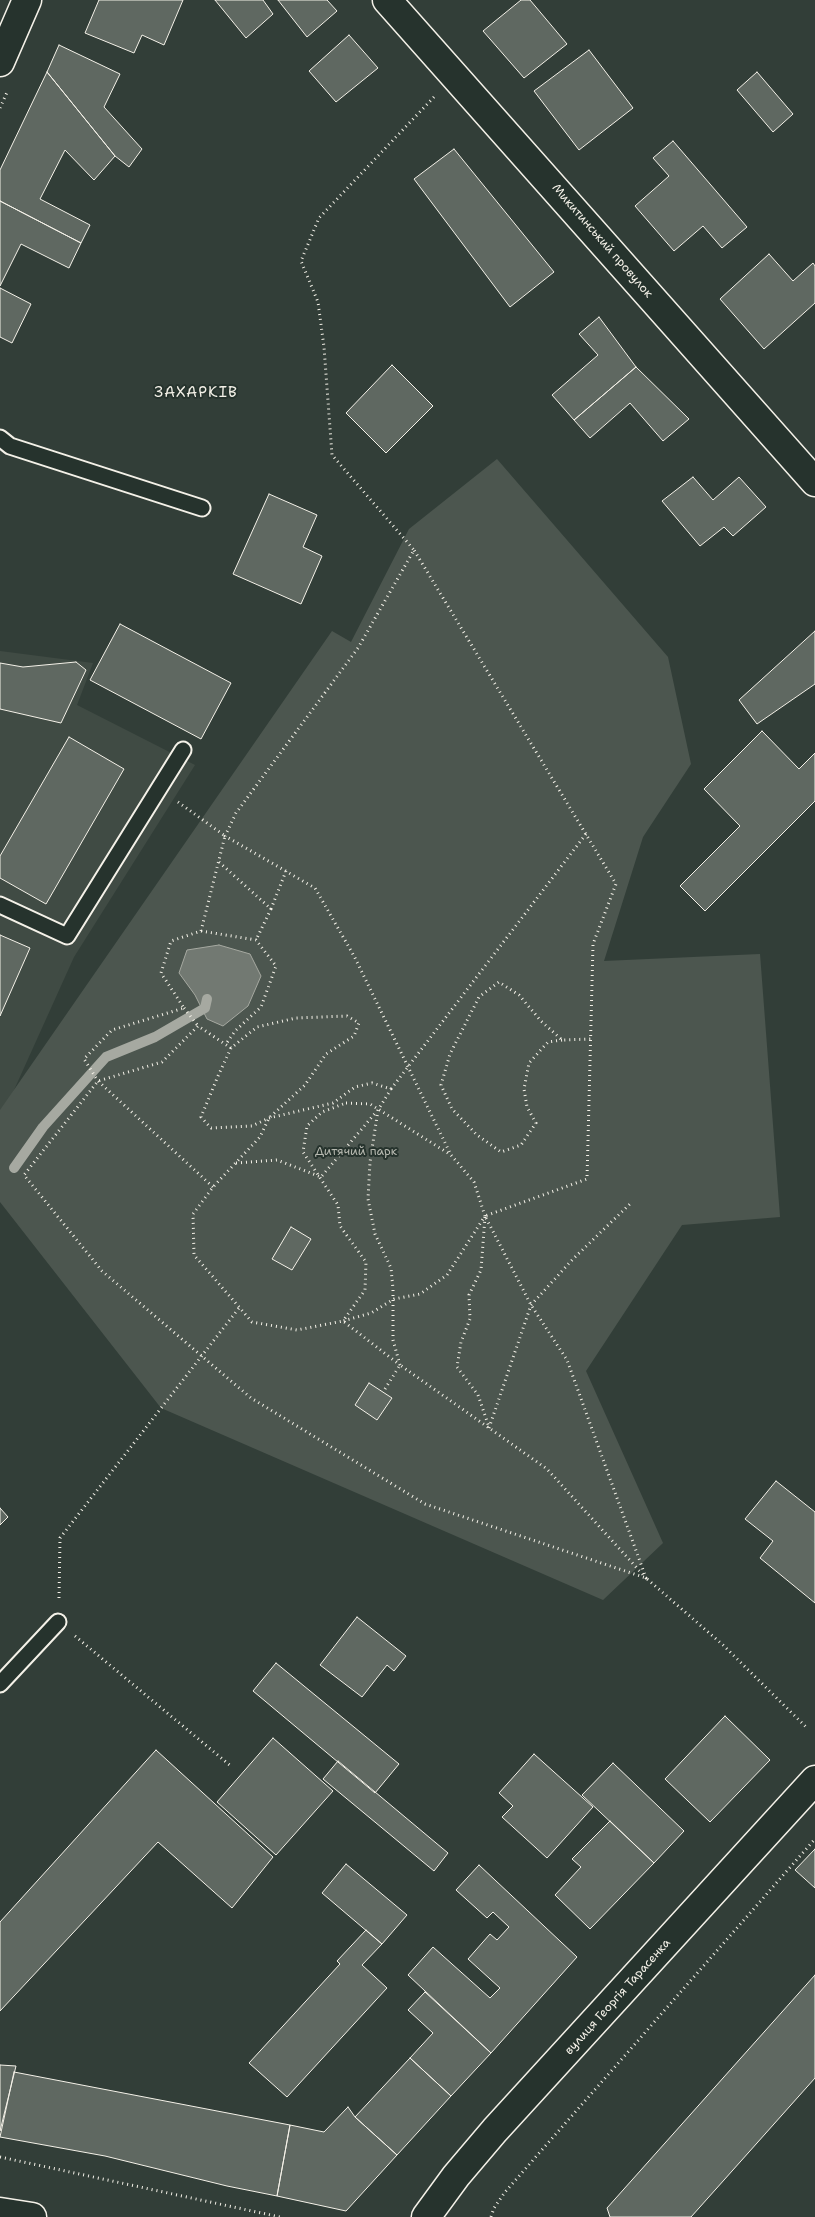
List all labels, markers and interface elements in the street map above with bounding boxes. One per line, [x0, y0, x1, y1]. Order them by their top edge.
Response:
street label: Микитинський провулок [549, 181, 655, 301]
district label: ЗАХАРКІВ [153, 384, 239, 402]
park label: Дитячий парк [315, 1145, 397, 1159]
street label: вулиця Георгія Тарасенка [562, 1936, 674, 2058]

